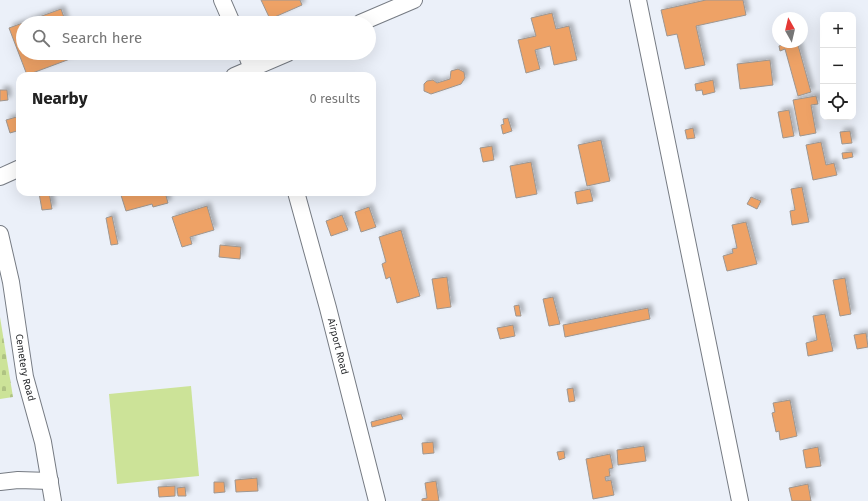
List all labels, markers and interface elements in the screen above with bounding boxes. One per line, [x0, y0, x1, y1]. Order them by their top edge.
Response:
north arrow [772, 12, 808, 48]
map controls [820, 12, 856, 120]
button: + [820, 12, 856, 48]
search box [16, 16, 376, 60]
icon: search [30, 27, 52, 49]
text: Search here [62, 29, 142, 47]
button: − [820, 48, 856, 84]
button: locate [820, 84, 856, 120]
text: Nearby [32, 88, 87, 109]
text: 0 results [309, 91, 360, 106]
street label: Airport Road [325, 317, 351, 376]
street label: Cemetery Road [13, 333, 37, 403]

